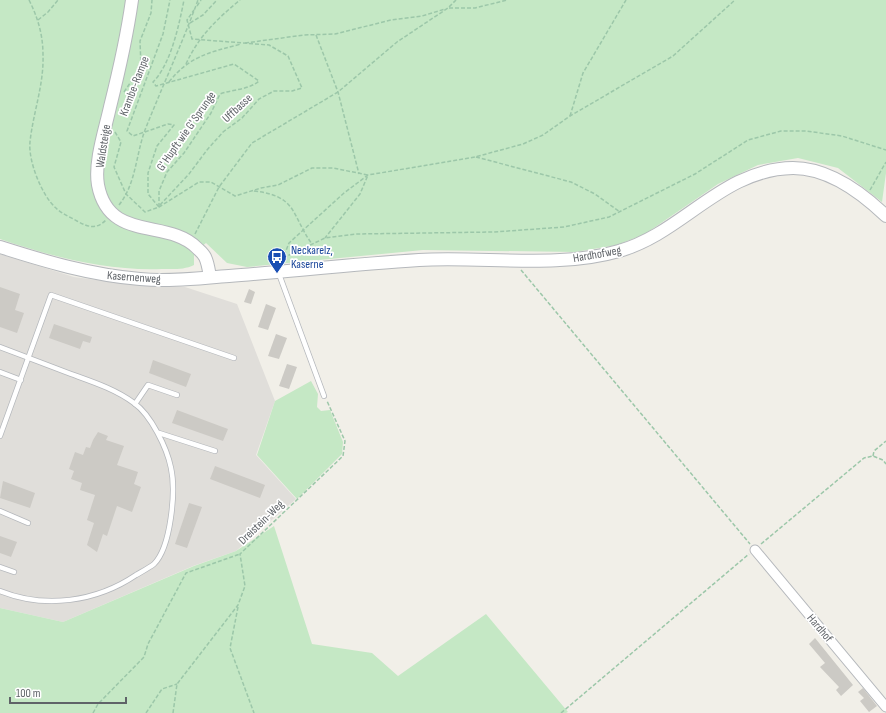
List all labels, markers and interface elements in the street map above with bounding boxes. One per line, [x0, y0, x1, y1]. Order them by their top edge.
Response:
street label: Krambe-Rampe [116, 54, 153, 118]
street label: G' Hupft wie G' Sprunge [153, 88, 220, 174]
street label: Uffbasse [219, 91, 256, 126]
street label: Waldsteige [93, 123, 114, 169]
place label: Neckarelz, Kaserne [291, 243, 333, 272]
street label: Hardhofweg [572, 243, 623, 266]
bus stop icon: Neckarelz, Kaserne [266, 246, 288, 274]
street label: Kasernenweg [107, 268, 162, 287]
street label: Dreistein-Weg [235, 497, 287, 548]
street label: Hardhof [803, 611, 836, 646]
scale bar [10, 679, 126, 705]
text: 100 m [16, 686, 41, 701]

